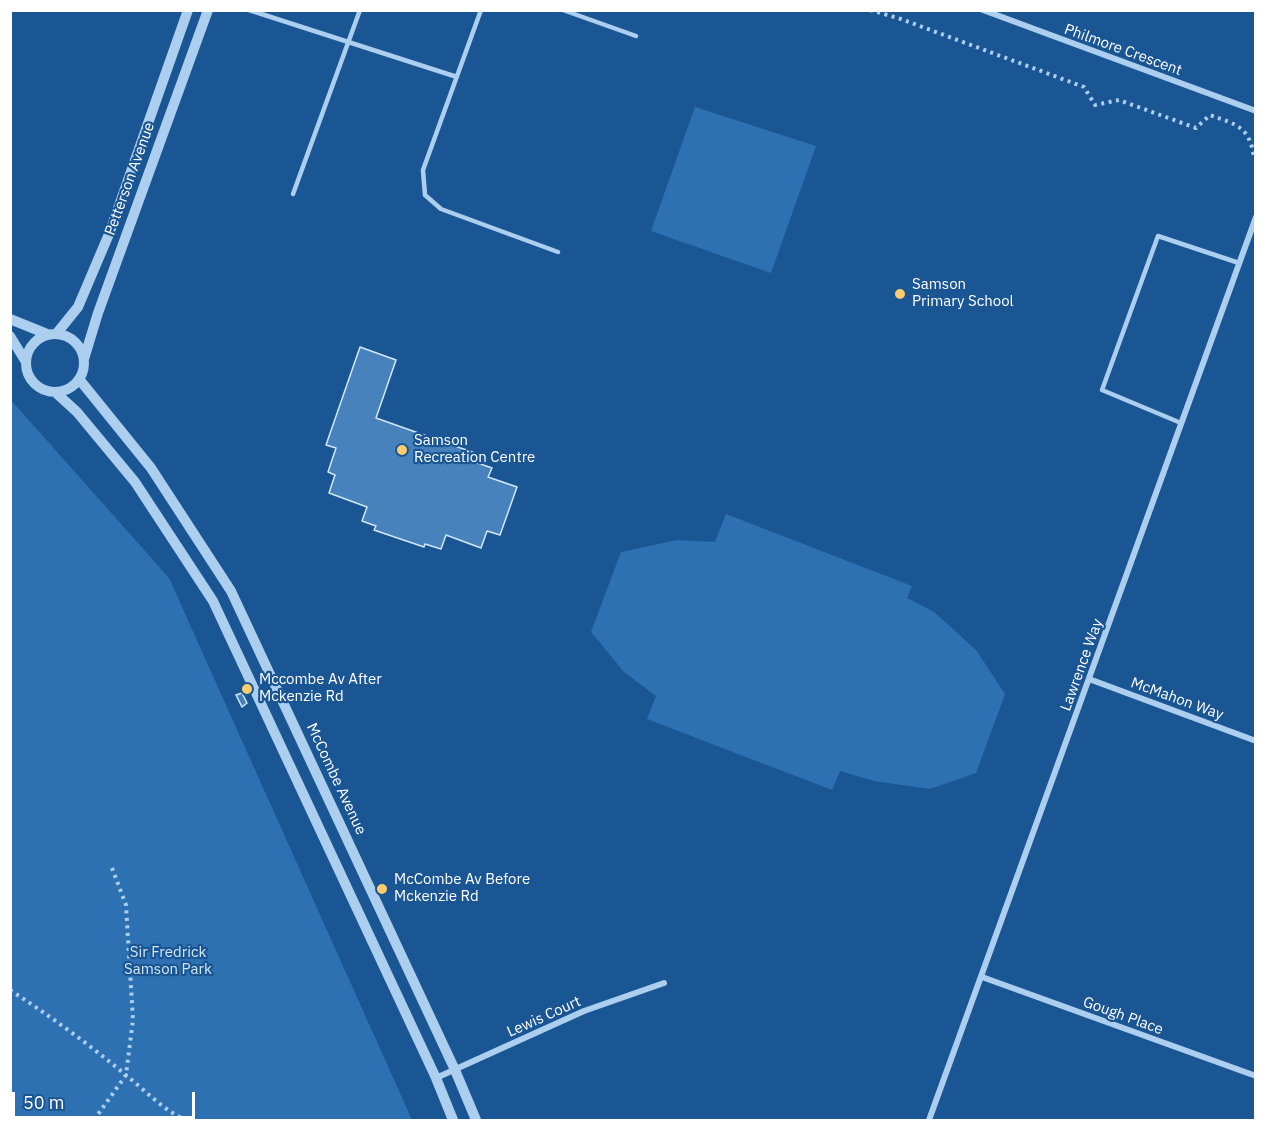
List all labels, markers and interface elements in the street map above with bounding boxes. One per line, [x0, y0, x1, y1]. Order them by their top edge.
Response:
street label: Philmore Crescent [1062, 20, 1184, 80]
street label: Petterson Avenue [101, 120, 159, 238]
place label: Samson Primary School [912, 276, 1014, 311]
marker: Samson Primary School [893, 287, 907, 301]
place label: Samson Recreation Centre [414, 432, 535, 467]
marker: Samson Recreation Centre [395, 443, 409, 457]
street label: Lawrence Way [1057, 616, 1107, 714]
place label: Mccombe Av After Mckenzie Rd [259, 671, 382, 706]
street label: McMahon Way [1128, 674, 1226, 724]
marker: Mccombe Av After Mckenzie Rd [240, 682, 254, 696]
street label: McCombe Avenue [302, 720, 370, 838]
place label: McCombe Av Before Mckenzie Rd [394, 871, 530, 906]
marker: McCombe Av Before Mckenzie Rd [375, 882, 389, 896]
park label: Sir Fredrick Samson Park [124, 944, 212, 979]
street label: Lewis Court [504, 993, 584, 1041]
street label: Gough Place [1080, 993, 1166, 1039]
scale bar [15, 1080, 198, 1118]
text: 50 m [23, 1091, 65, 1114]

